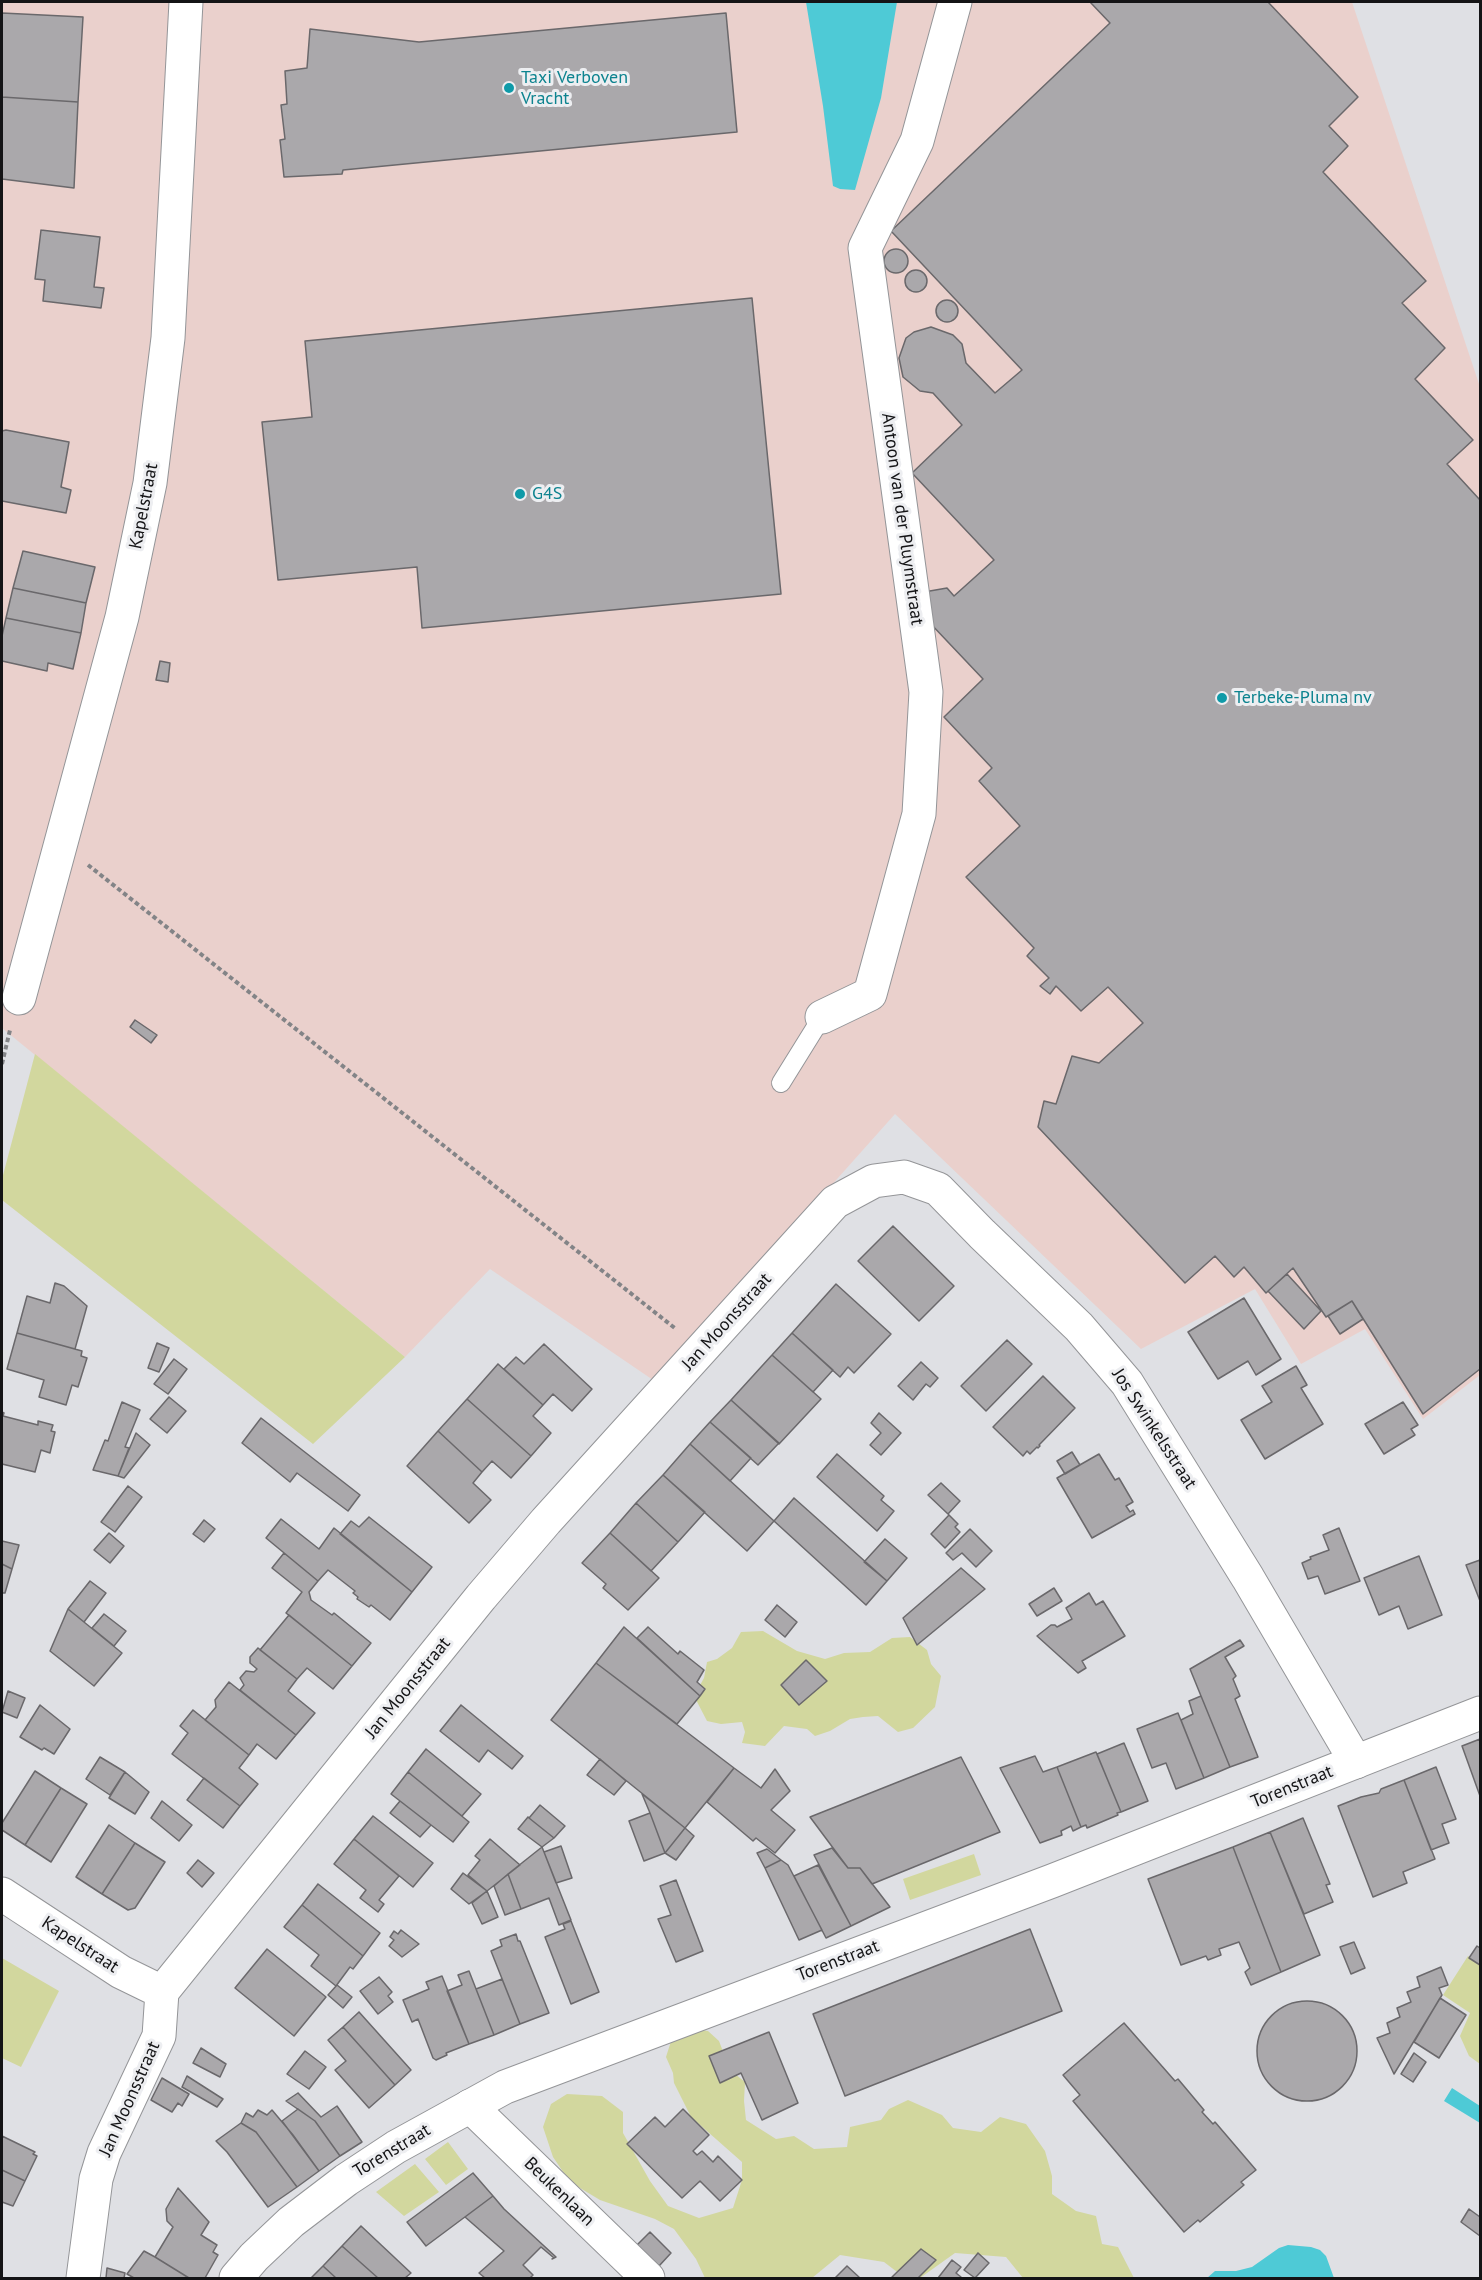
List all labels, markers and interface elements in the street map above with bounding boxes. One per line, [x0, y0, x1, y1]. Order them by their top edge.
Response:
place label: Taxi Verboven Vracht [521, 67, 628, 110]
marker: Taxi Verboven Vracht [502, 81, 516, 95]
street label: Antoon van der Pluymstraat [876, 412, 928, 626]
street label: Kapelstraat [125, 461, 163, 551]
place label: G4S [532, 483, 562, 505]
marker: G4S [513, 487, 527, 501]
place label: Terbeke-Pluma nv [1234, 687, 1372, 709]
marker: Terbeke-Pluma nv [1215, 691, 1229, 705]
street label: Jan Moonsstraat [678, 1269, 776, 1375]
street label: Jos Swinkelsstraat [1107, 1365, 1201, 1493]
street label: Jan Moonsstraat [361, 1633, 455, 1743]
street label: Torenstraat [1248, 1761, 1336, 1813]
street label: Kapelstraat [38, 1912, 122, 1978]
street label: Torenstraat [794, 1935, 882, 1987]
street label: Jan Moonsstraat [95, 2038, 165, 2160]
street label: Torenstraat [349, 2120, 435, 2182]
street label: Beukenlaan [519, 2153, 599, 2231]

